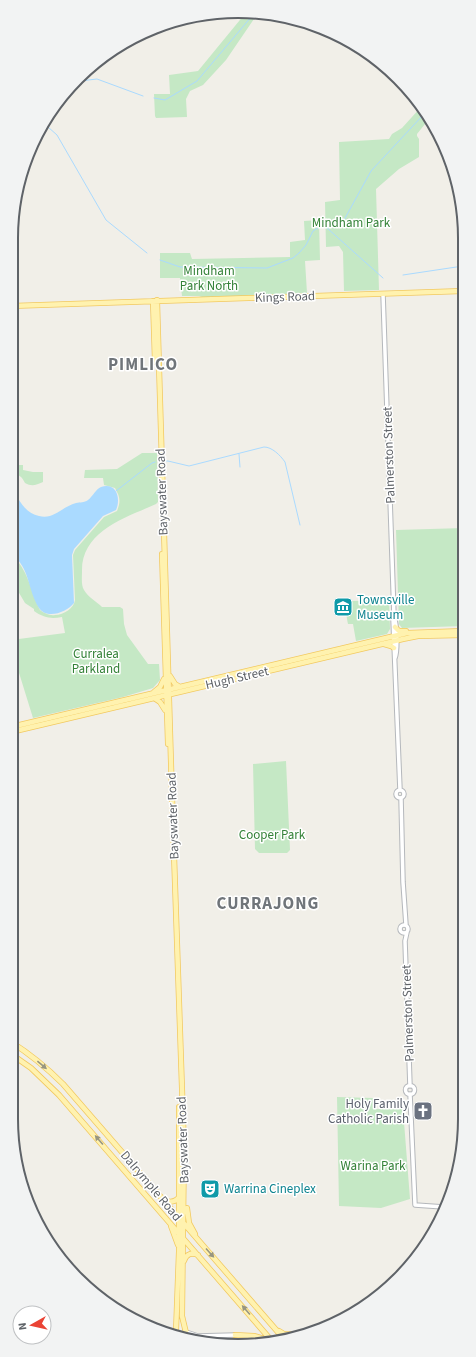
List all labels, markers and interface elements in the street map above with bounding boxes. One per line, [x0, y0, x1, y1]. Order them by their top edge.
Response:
park label: Mindham Park [312, 214, 391, 232]
park label: Mindham Park North [180, 262, 238, 295]
street label: Kings Road [255, 287, 315, 307]
district label: PIMLICO [108, 353, 178, 377]
street label: Palmerston Street [378, 406, 400, 504]
street label: Bayswater Road [151, 448, 173, 536]
place label: Townsville Museum [357, 591, 414, 624]
museum icon: Townsville Museum [332, 596, 354, 618]
park label: Curralea Parkland [72, 645, 120, 678]
street label: Hugh Street [204, 662, 271, 694]
street label: Bayswater Road [162, 772, 184, 860]
park label: Cooper Park [239, 826, 306, 844]
district label: CURRAJONG [217, 892, 319, 916]
street label: Palmerston Street [397, 964, 419, 1062]
one-way arrow [37, 1060, 48, 1069]
place label: Holy Family Catholic Parish [328, 1095, 409, 1128]
street label: Bayswater Road [172, 1096, 194, 1184]
church icon: Holy Family Catholic Parish [412, 1100, 434, 1122]
one-way arrow [94, 1135, 103, 1146]
street label: Dalrymple Road [116, 1147, 186, 1225]
park label: Warina Park [341, 1157, 406, 1175]
theatre icon: Warrina Cineplex [199, 1178, 221, 1200]
place label: Warrina Cineplex [224, 1180, 316, 1198]
one-way arrow [205, 1249, 214, 1258]
north arrow [12, 1305, 52, 1345]
one-way arrow [241, 1305, 250, 1316]
text: N [15, 1322, 31, 1331]

